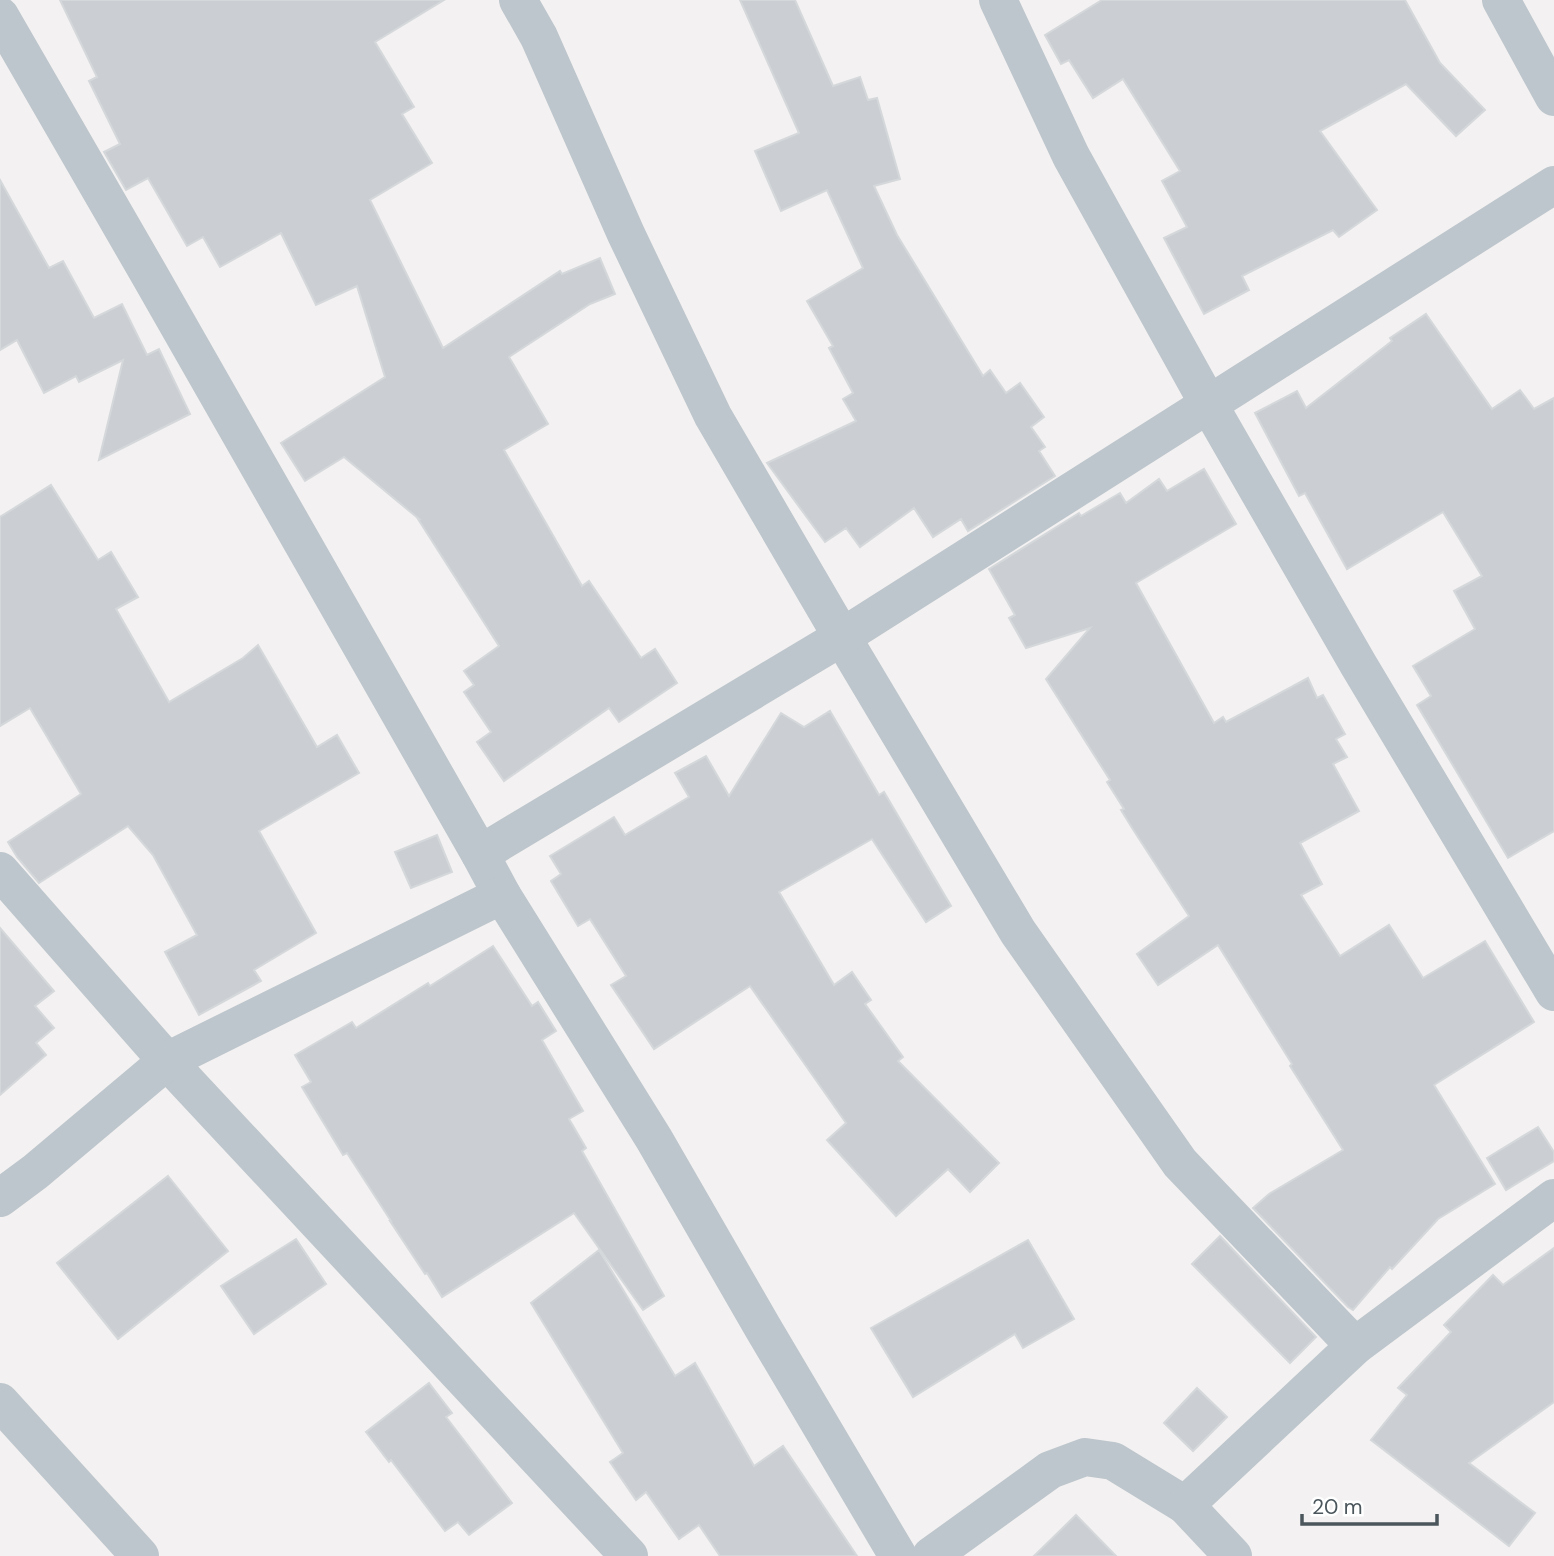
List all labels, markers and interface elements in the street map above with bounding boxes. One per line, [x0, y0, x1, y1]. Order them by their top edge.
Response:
scale bar [1302, 1482, 1437, 1526]
text: 20 m [1312, 1493, 1363, 1521]

